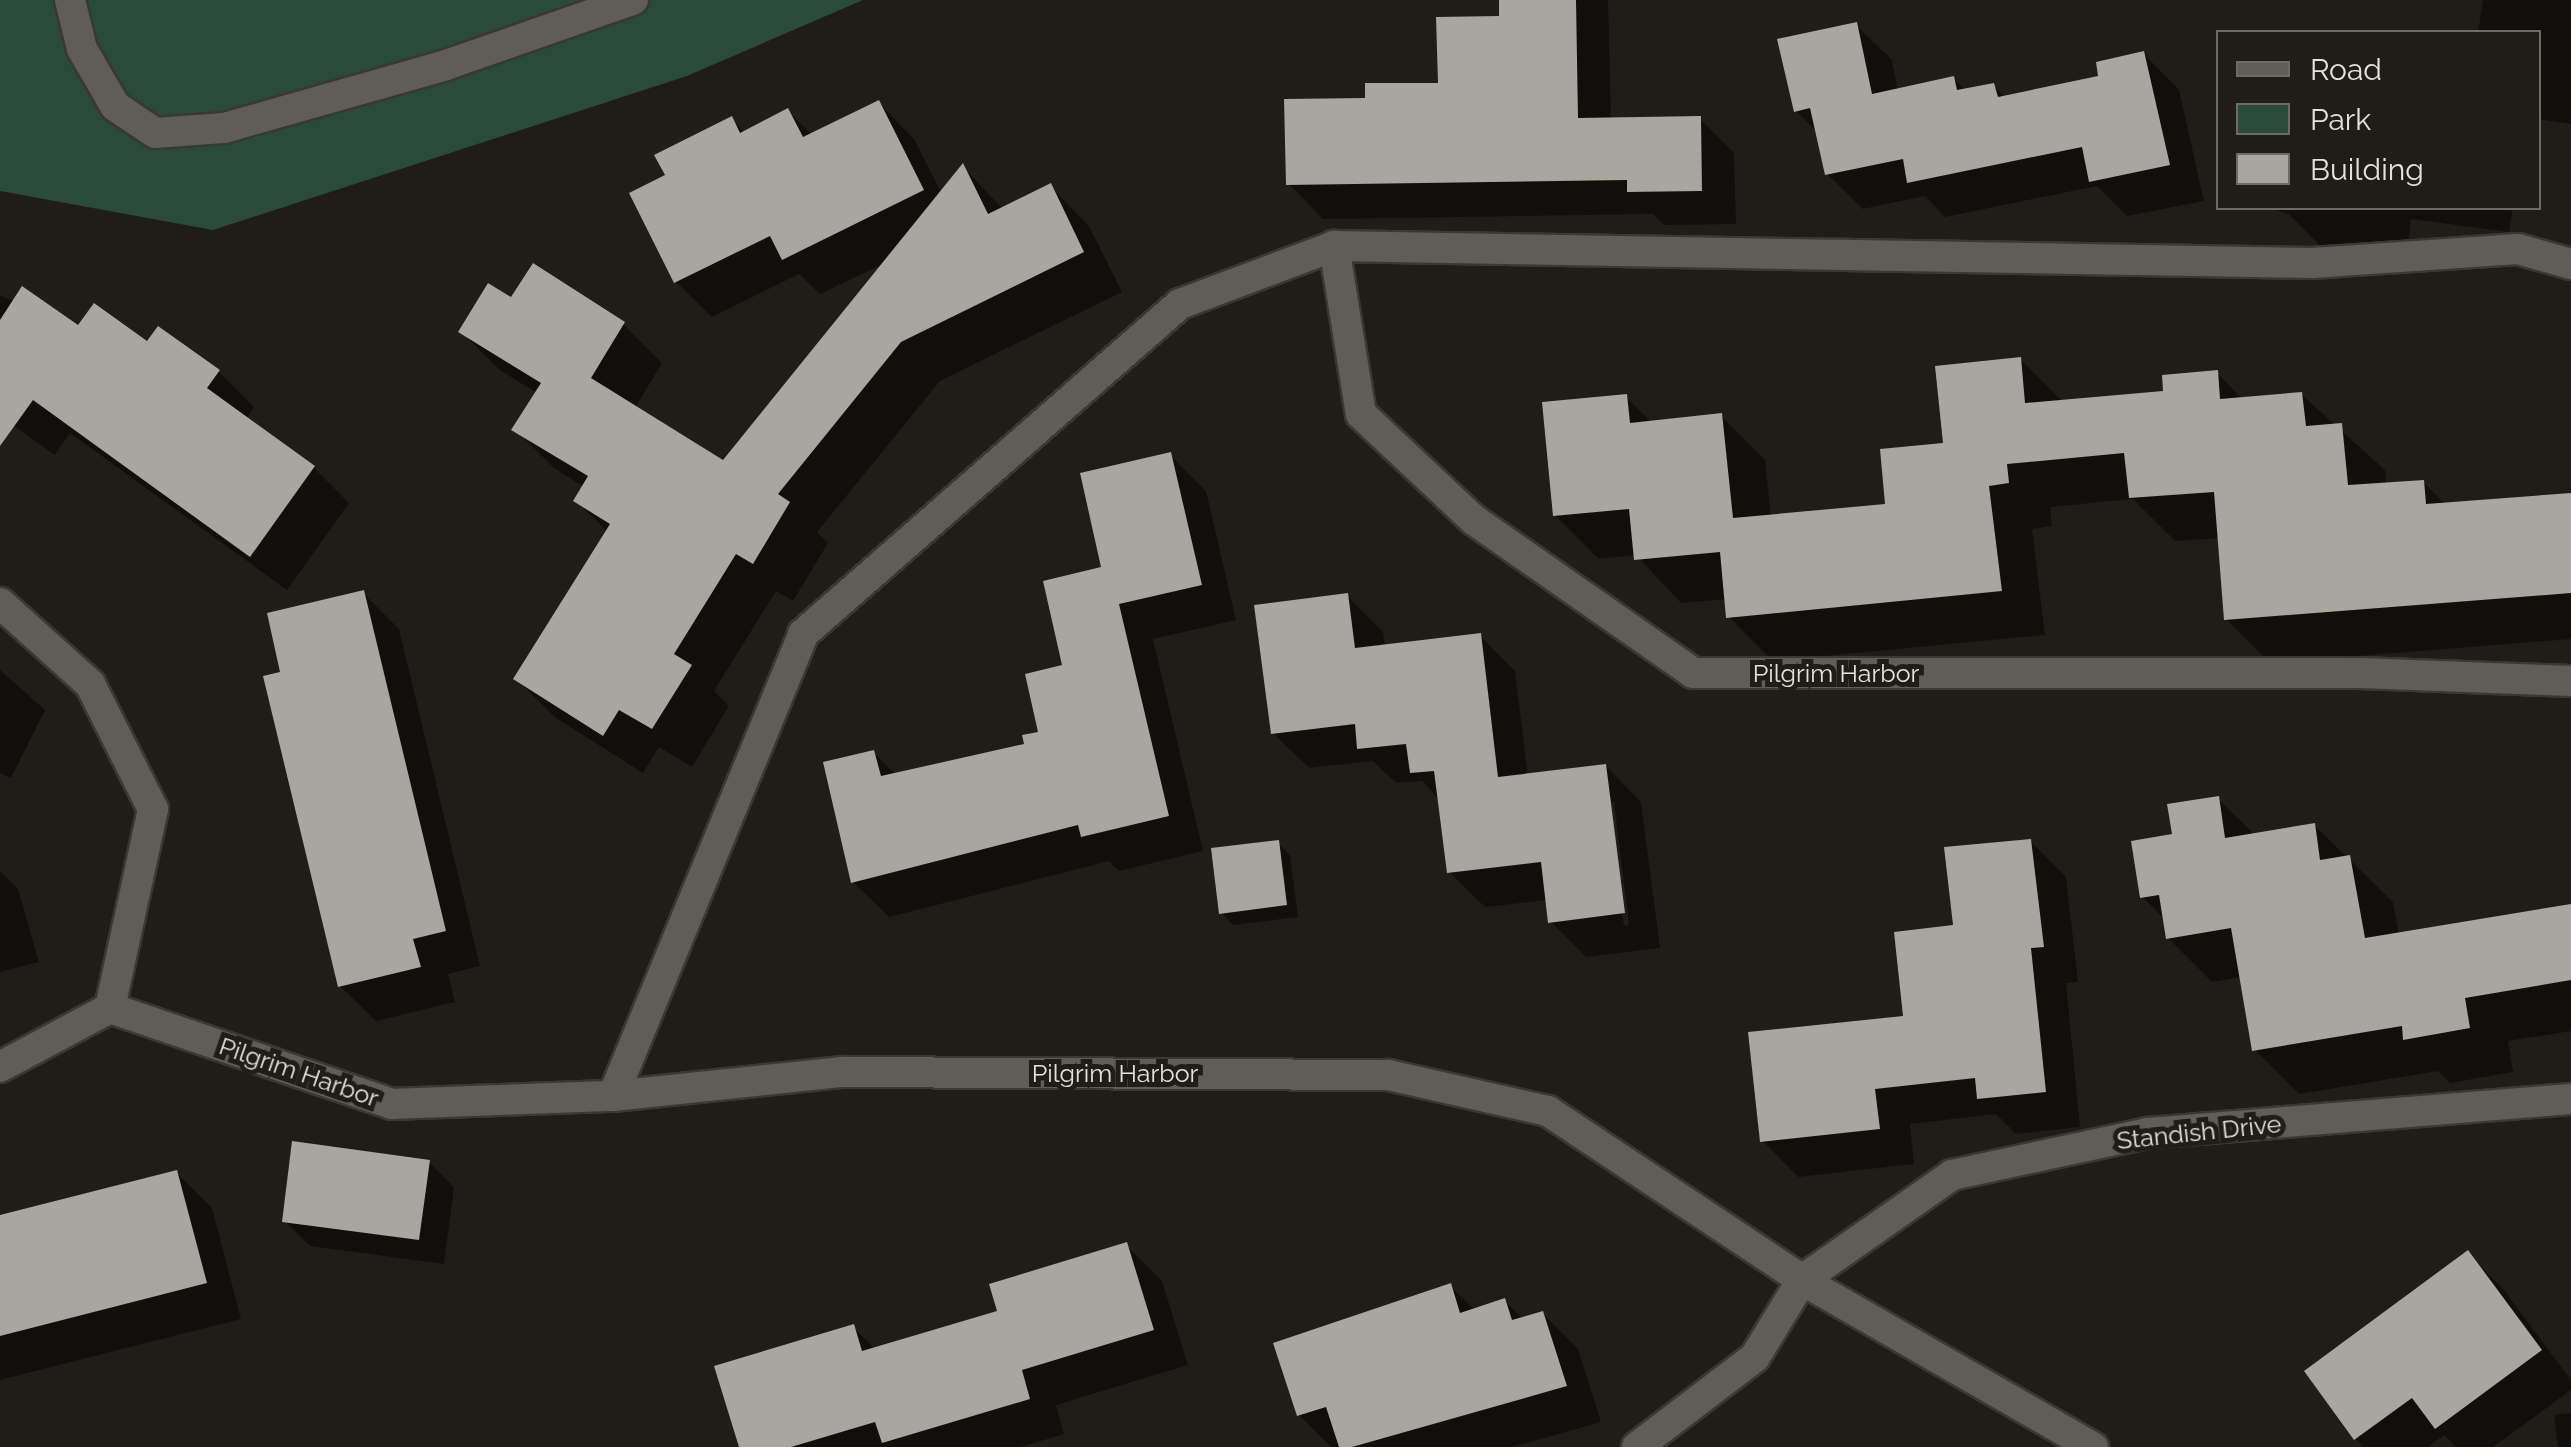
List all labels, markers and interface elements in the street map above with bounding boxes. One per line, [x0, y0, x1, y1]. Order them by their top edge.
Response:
legend [2216, 30, 2541, 210]
text: Road [2310, 52, 2382, 87]
text: Park [2310, 102, 2371, 137]
text: Building [2310, 152, 2424, 187]
street label: Pilgrim Harbor [1753, 658, 1919, 688]
street label: Pilgrim Harbor [215, 1031, 383, 1113]
street label: Pilgrim Harbor [1032, 1058, 1198, 1088]
street label: Standish Drive [2115, 1108, 2283, 1156]

